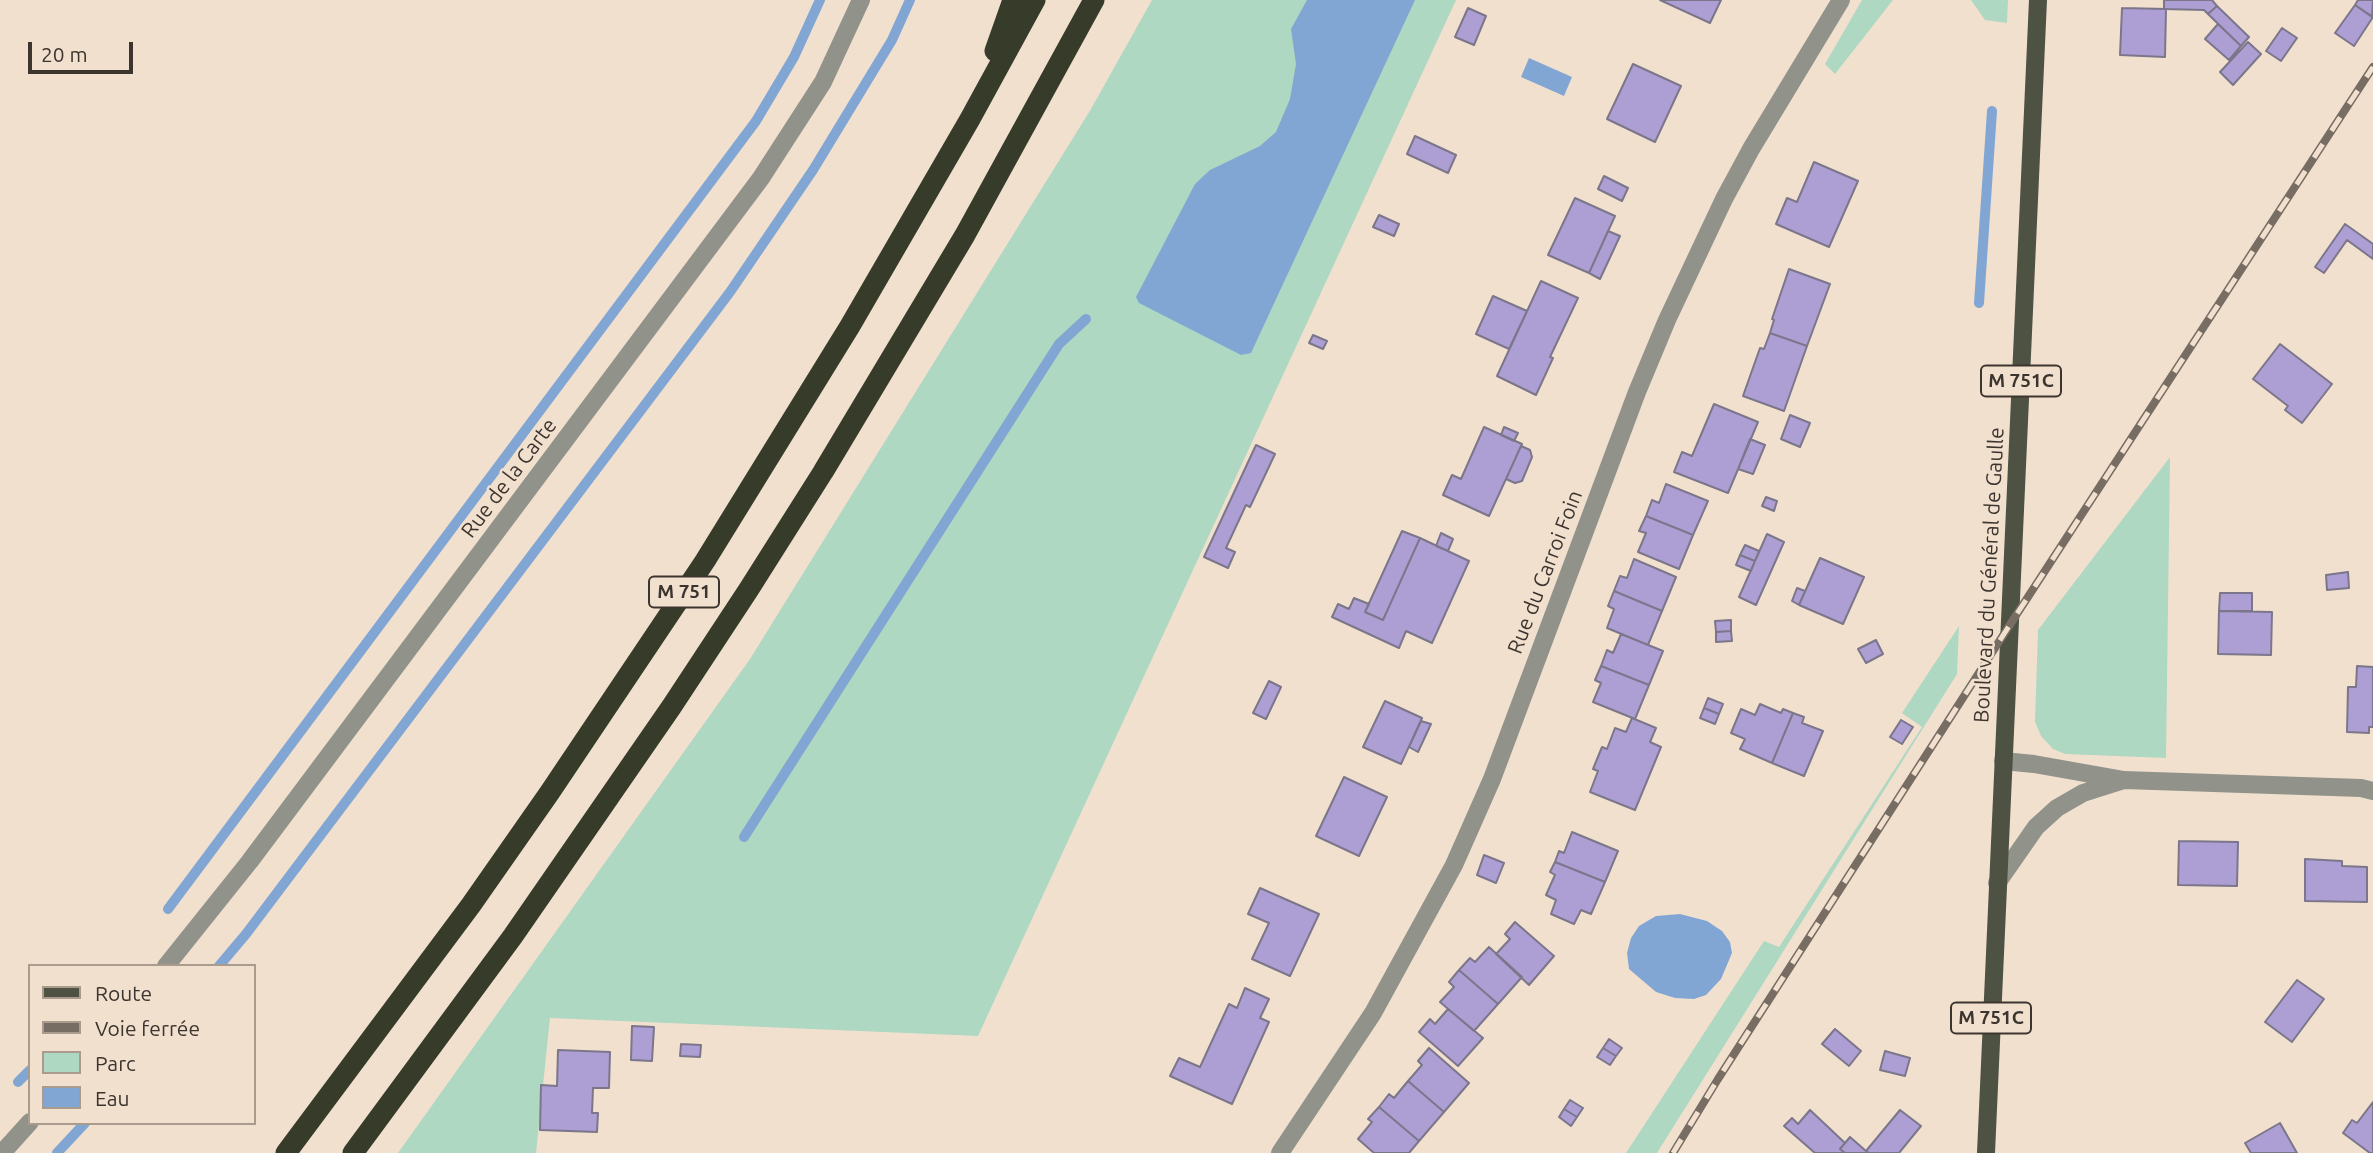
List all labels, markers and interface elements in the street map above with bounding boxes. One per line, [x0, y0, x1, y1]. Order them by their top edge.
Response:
scale bar [32, 28, 136, 72]
text: 20 m [41, 42, 88, 66]
road number: M 751C [1981, 366, 2061, 396]
street label: Rue de la Carte [456, 413, 562, 543]
street label: Boulevard du Général de Gaulle [1969, 427, 2009, 723]
street label: Rue du Carroi Foin [1502, 487, 1588, 657]
road number: M 751 [649, 576, 719, 608]
legend [28, 964, 256, 1125]
text: Route [95, 981, 152, 1005]
road number: M 751C [1951, 1002, 2031, 1034]
text: Voie ferrée [95, 1016, 200, 1040]
text: Parc [95, 1051, 136, 1075]
text: Eau [95, 1086, 130, 1110]

